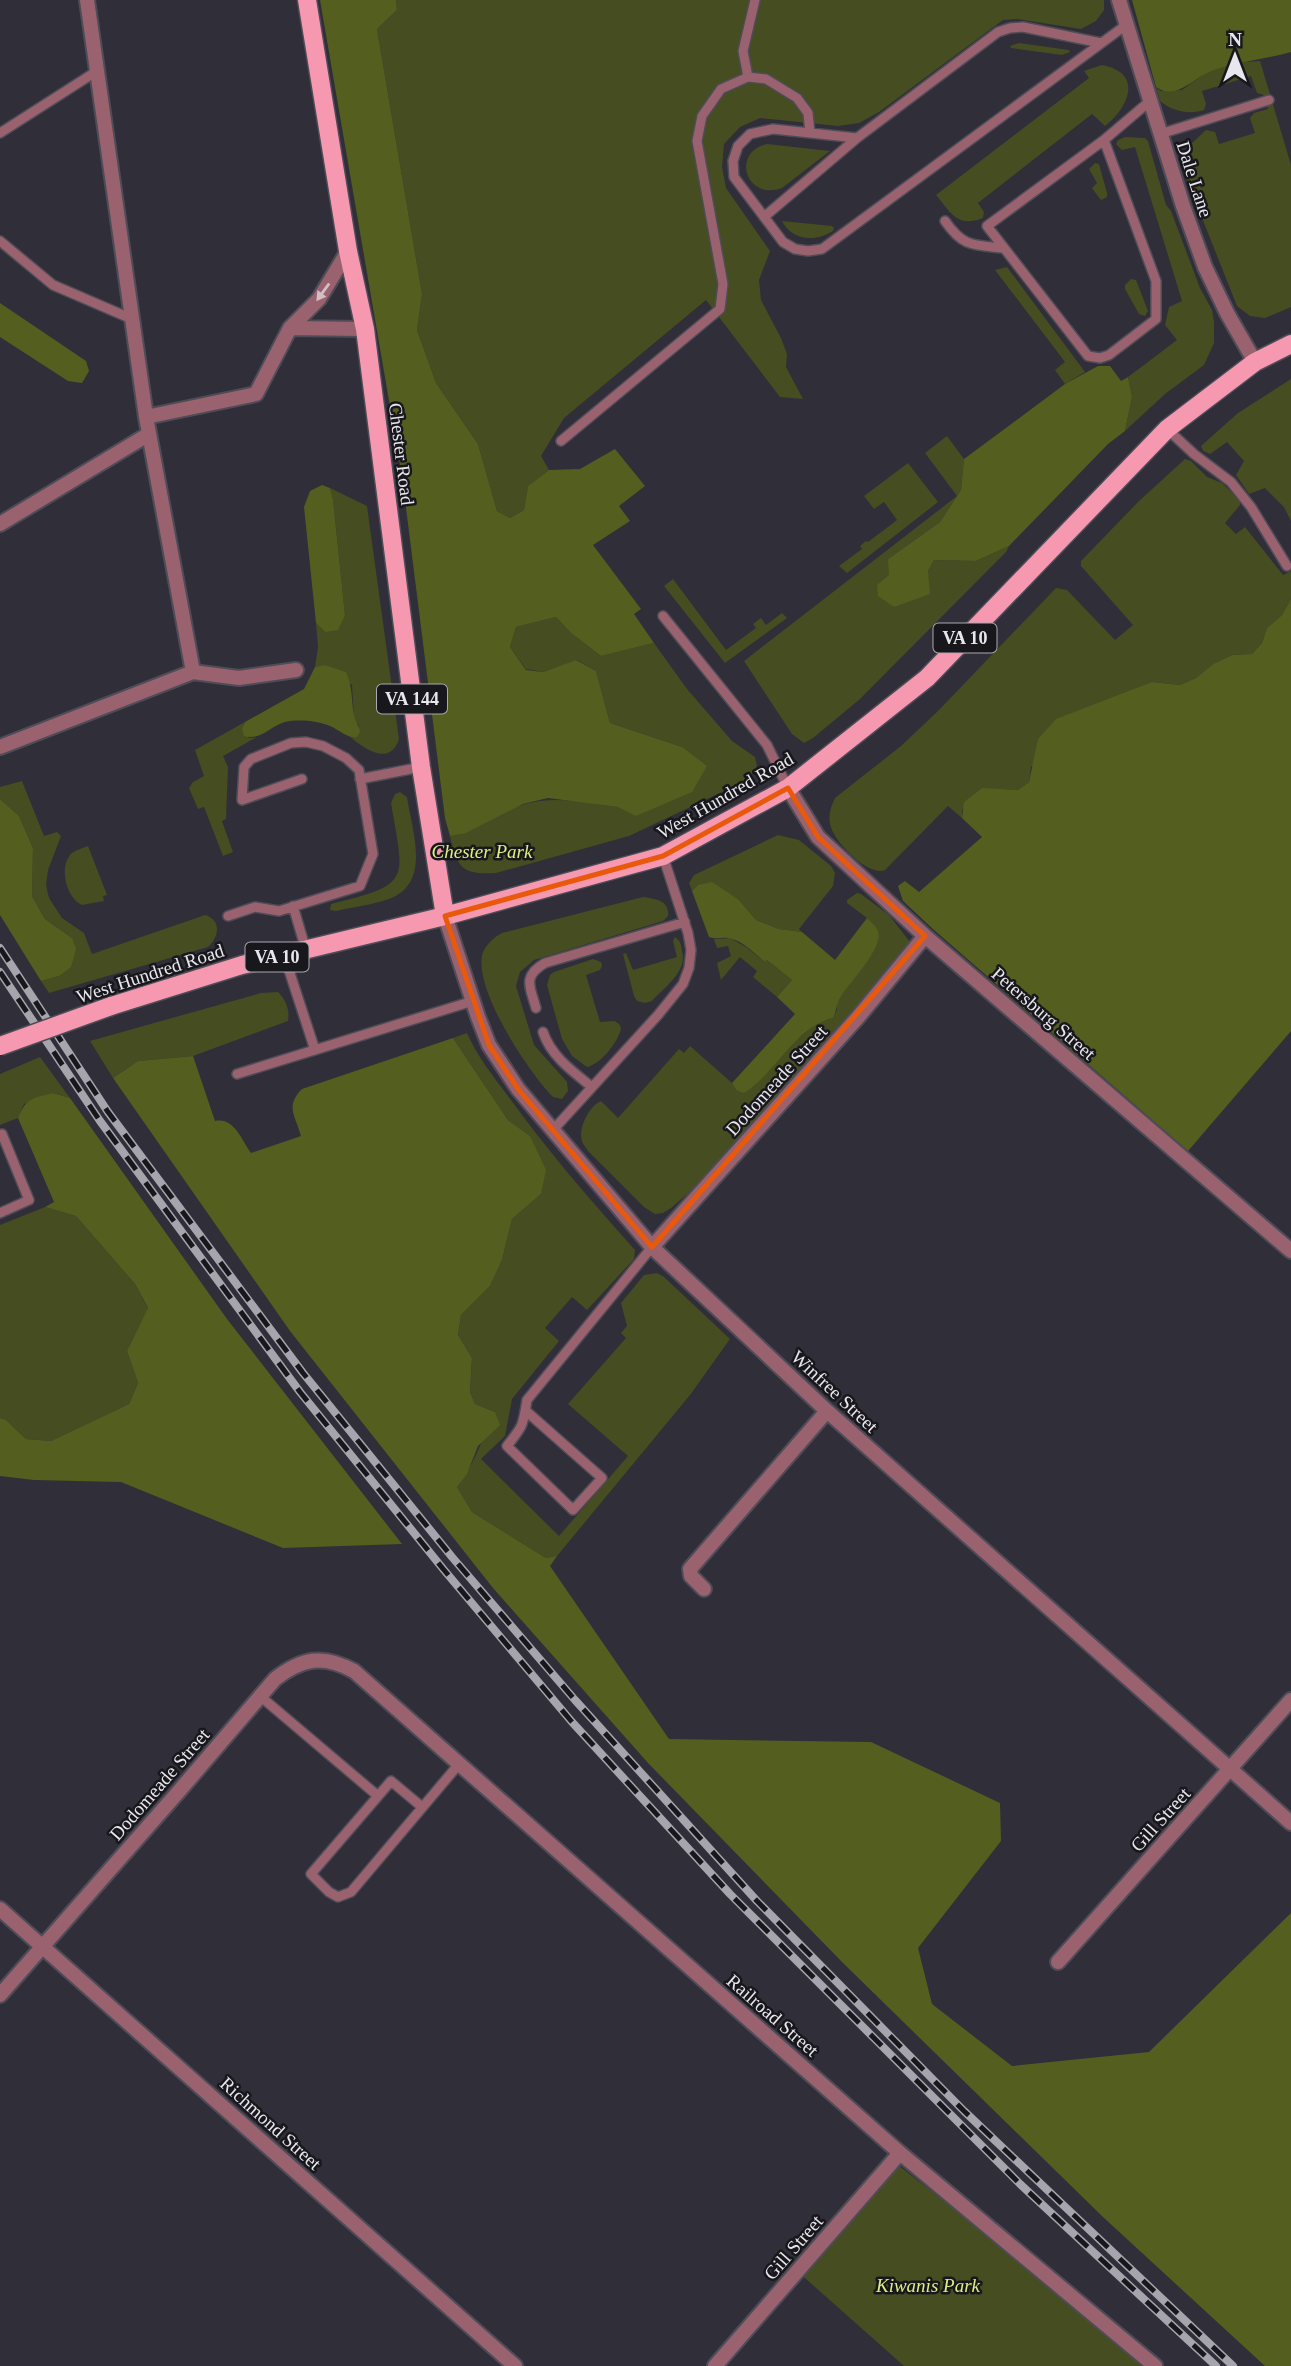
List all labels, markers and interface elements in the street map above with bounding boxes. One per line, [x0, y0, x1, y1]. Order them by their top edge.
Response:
north arrow [1200, 21, 1270, 91]
text: N [1228, 29, 1242, 50]
street label: Dale Lane [1172, 139, 1217, 220]
one-way arrow [316, 283, 330, 301]
street label: Chester Road [385, 402, 418, 507]
road number: VA 10 [934, 624, 996, 652]
road number: VA 144 [377, 684, 447, 714]
street label: West Hundred Road [653, 748, 797, 843]
park label: Chester Park [432, 841, 533, 862]
street label: West Hundred Road [74, 940, 227, 1007]
road number: VA 10 [246, 942, 308, 972]
street label: Petersburg Street [988, 963, 1100, 1064]
street label: Dodomeade Street [721, 1020, 832, 1140]
street label: Winfree Street [787, 1346, 883, 1437]
street label: Dodomeade Street [105, 1724, 214, 1844]
street label: Gill Street [1126, 1783, 1195, 1856]
street label: Railroad Street [723, 1970, 823, 2061]
street label: Richmond Street [216, 2073, 326, 2175]
street label: Gill Street [760, 2210, 828, 2284]
park label: Kiwanis Park [875, 2275, 981, 2296]

